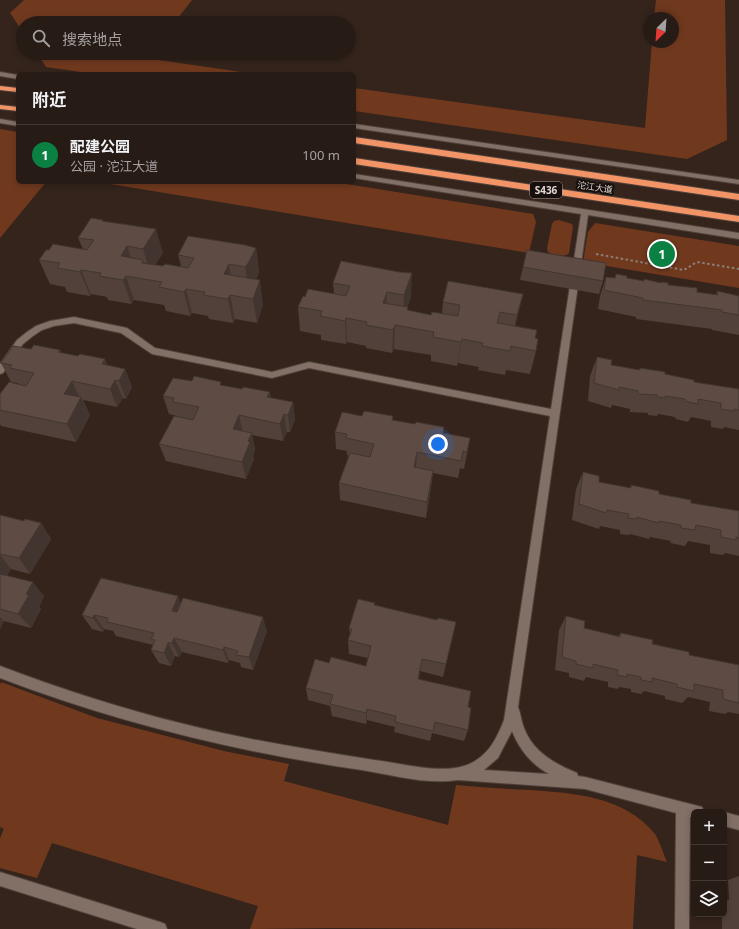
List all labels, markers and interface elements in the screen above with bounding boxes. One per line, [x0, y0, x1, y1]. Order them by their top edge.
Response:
north arrow [643, 12, 679, 48]
search box [16, 16, 356, 60]
icon: search [30, 27, 52, 49]
text: 搜索地点 [62, 29, 122, 49]
text: 附近 [32, 88, 66, 111]
text: 配建公园 [70, 136, 130, 156]
text: 1 [41, 146, 49, 164]
text: 100 m [302, 146, 340, 164]
text: 公园 · 沱江大道 [70, 157, 158, 175]
street label: 沱江大道 [576, 178, 614, 196]
road number: S436 [530, 182, 562, 198]
pin: 1 [649, 239, 675, 269]
your location [428, 434, 448, 454]
map controls [691, 809, 727, 917]
button: + [691, 809, 727, 845]
button: − [691, 845, 727, 881]
button: layers [691, 881, 727, 917]

